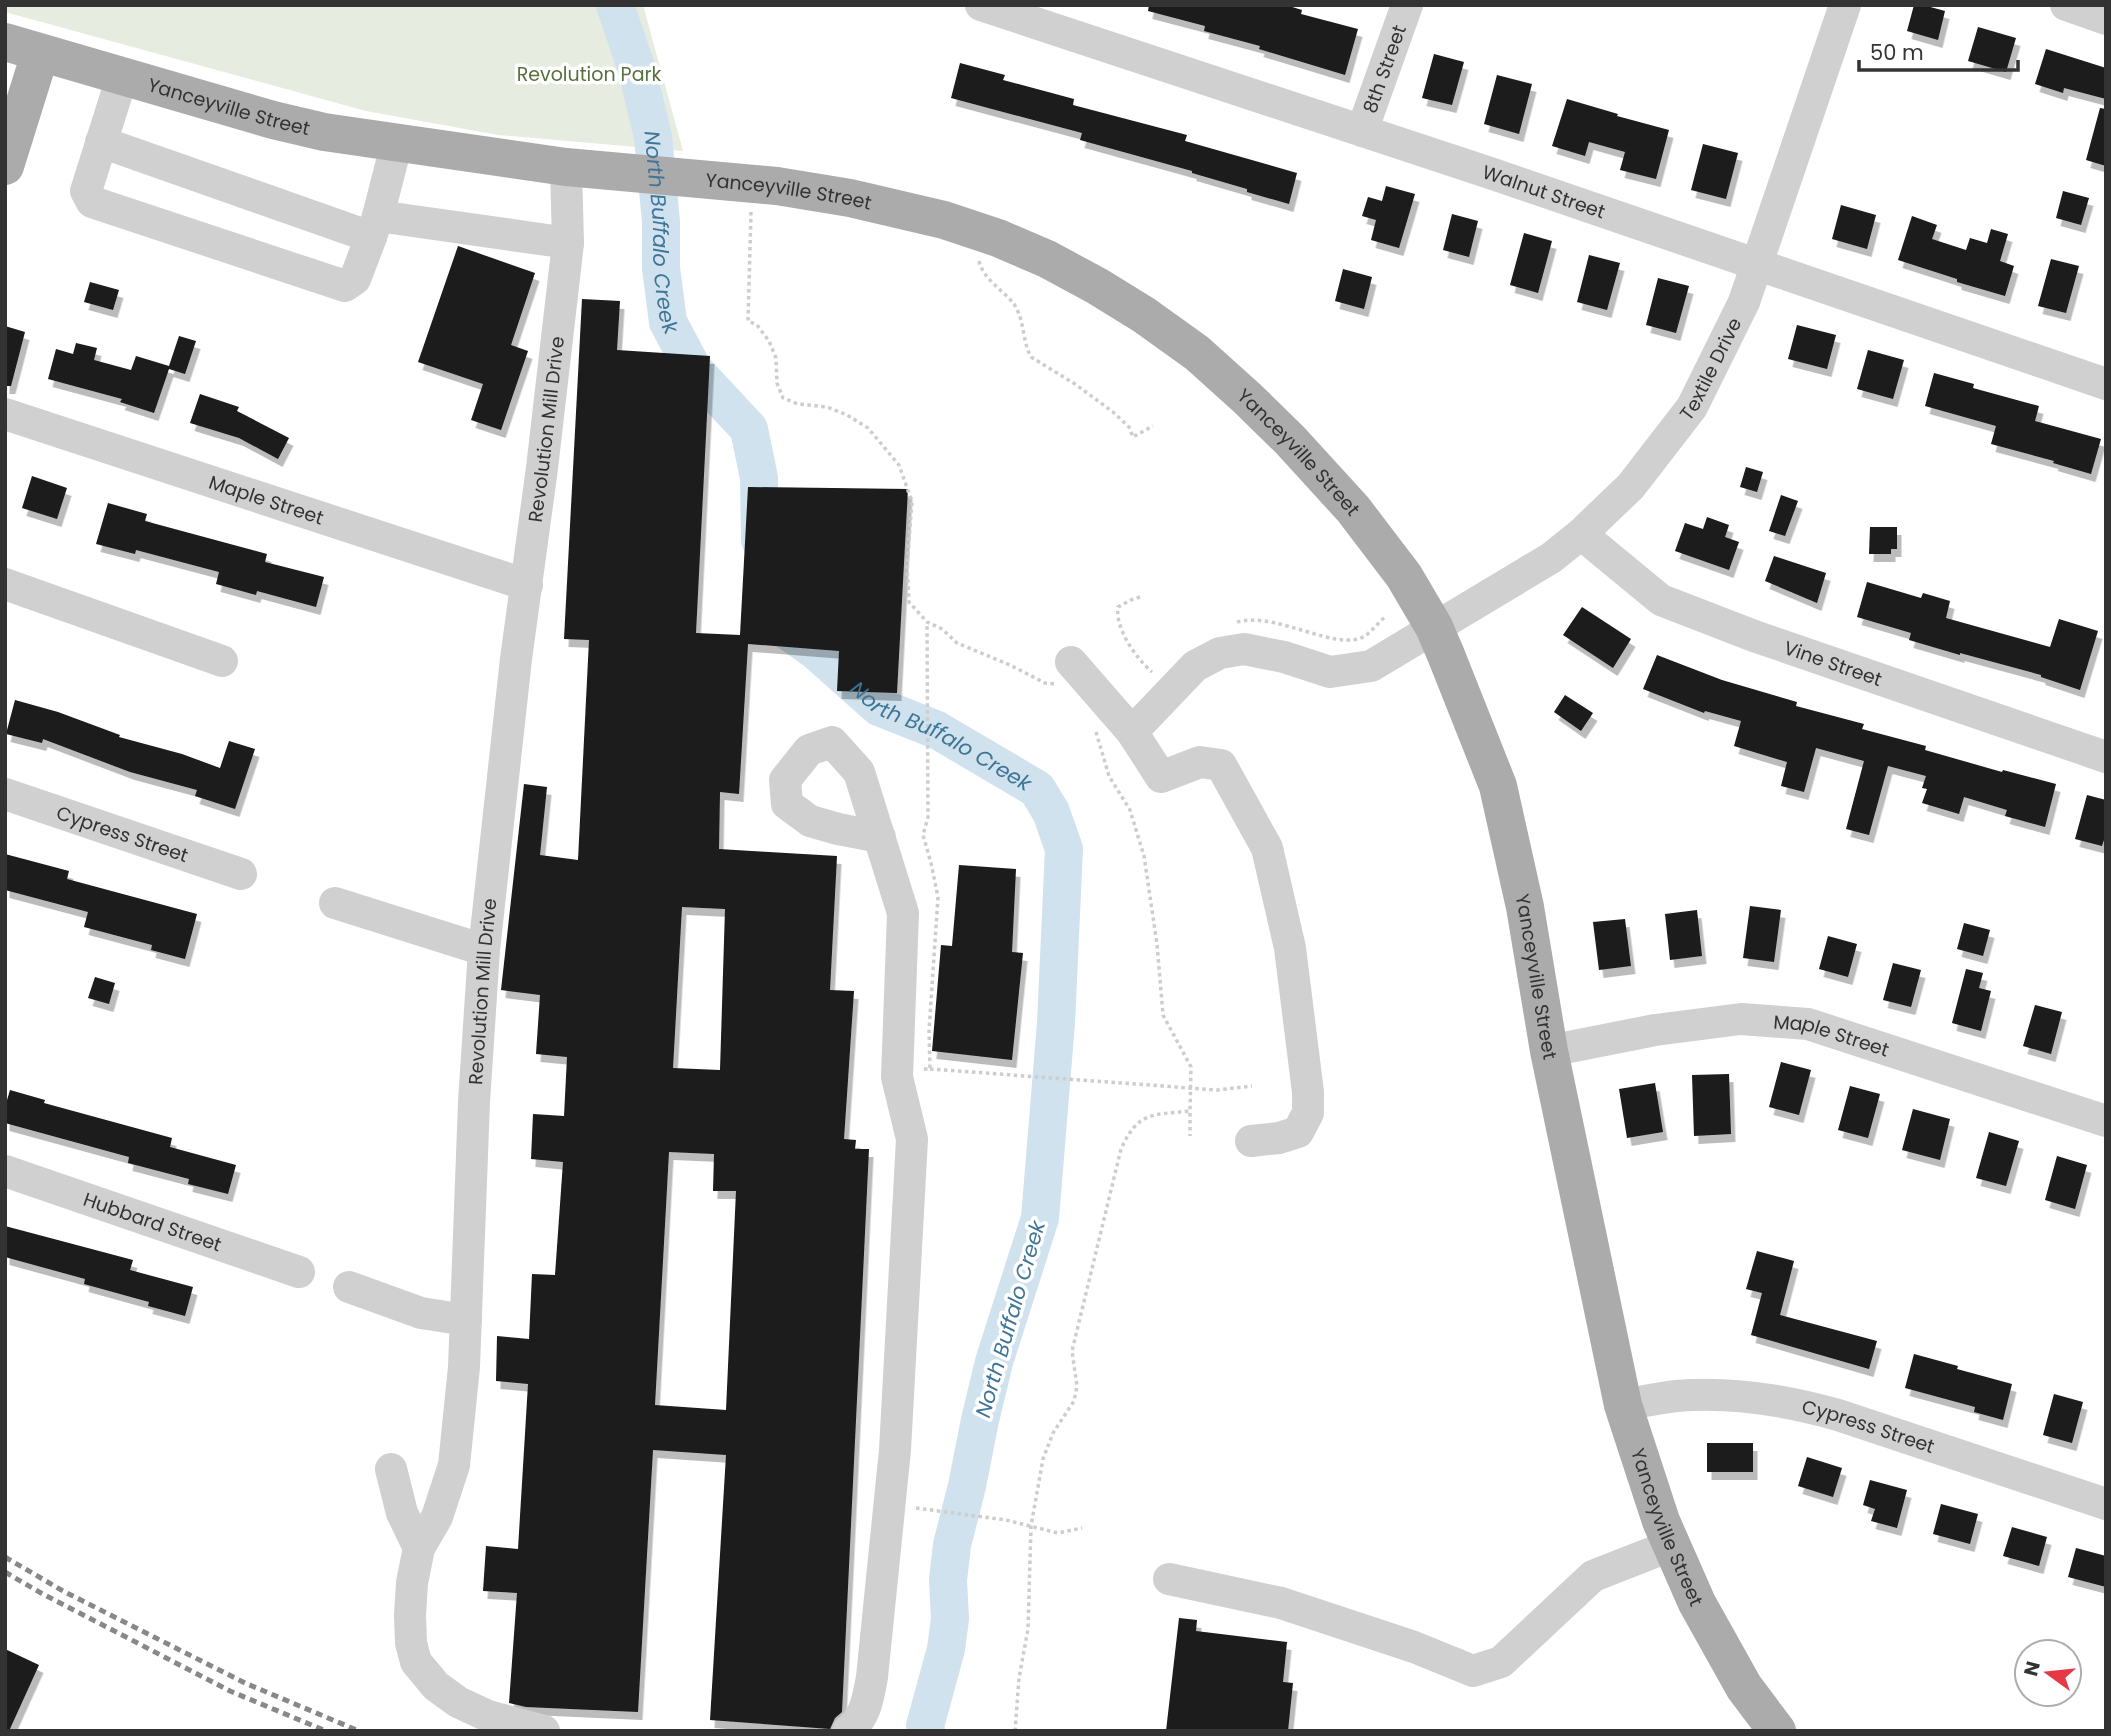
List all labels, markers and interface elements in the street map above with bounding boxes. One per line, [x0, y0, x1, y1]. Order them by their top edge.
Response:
street label: 8th Street [1356, 21, 1412, 117]
scale bar [1859, 28, 2018, 72]
text: 50 m [1870, 38, 1924, 67]
park label: Revolution Park [517, 61, 662, 88]
street label: Yanceyville Street [145, 71, 313, 142]
water label: North Buffalo Creek [638, 129, 687, 340]
street label: Walnut Street [1479, 158, 1609, 225]
street label: Yanceyville Street [704, 166, 874, 216]
street label: Textile Drive [1673, 313, 1748, 426]
street label: Revolution Mill Drive [521, 335, 571, 524]
street label: Yanceyville Street [1231, 382, 1367, 521]
street label: Maple Street [205, 468, 327, 531]
street label: Vine Street [1780, 634, 1886, 693]
water label: North Buffalo Creek [844, 674, 1038, 798]
street label: Cypress Street [53, 799, 192, 869]
street label: Yanceyville Street [1509, 891, 1564, 1062]
street label: Revolution Mill Drive [462, 897, 503, 1086]
street label: Maple Street [1773, 1008, 1893, 1063]
street label: Hubbard Street [80, 1185, 225, 1258]
water label: North Buffalo Creek [968, 1216, 1052, 1421]
street label: Cypress Street [1799, 1393, 1938, 1460]
street label: Yanceyville Street [1625, 1445, 1710, 1610]
north arrow [2013, 1638, 2083, 1708]
text: N [2017, 1658, 2047, 1679]

